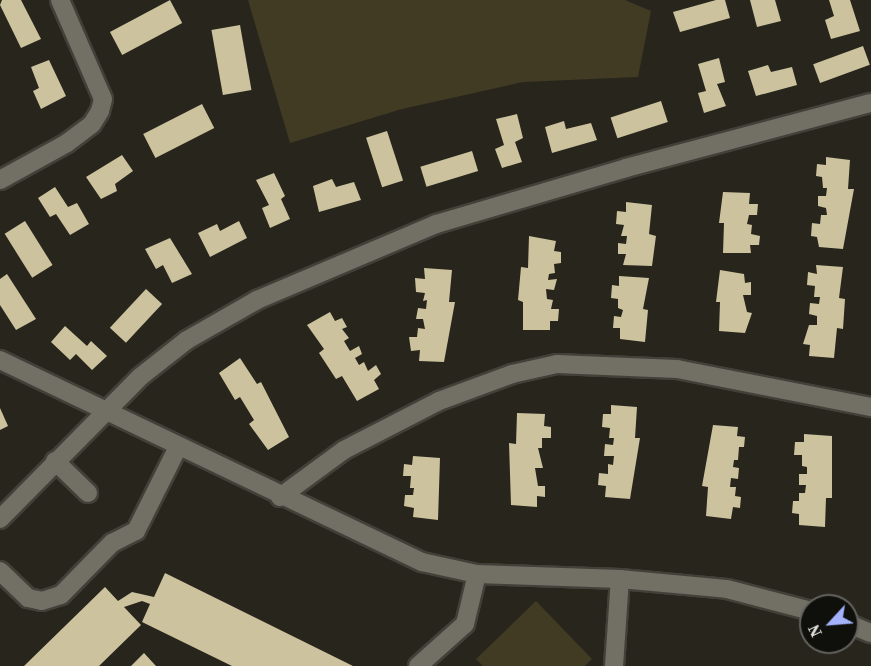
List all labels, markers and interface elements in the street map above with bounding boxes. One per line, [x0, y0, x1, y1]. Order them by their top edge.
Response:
north arrow [799, 594, 859, 654]
text: N [802, 621, 827, 641]

